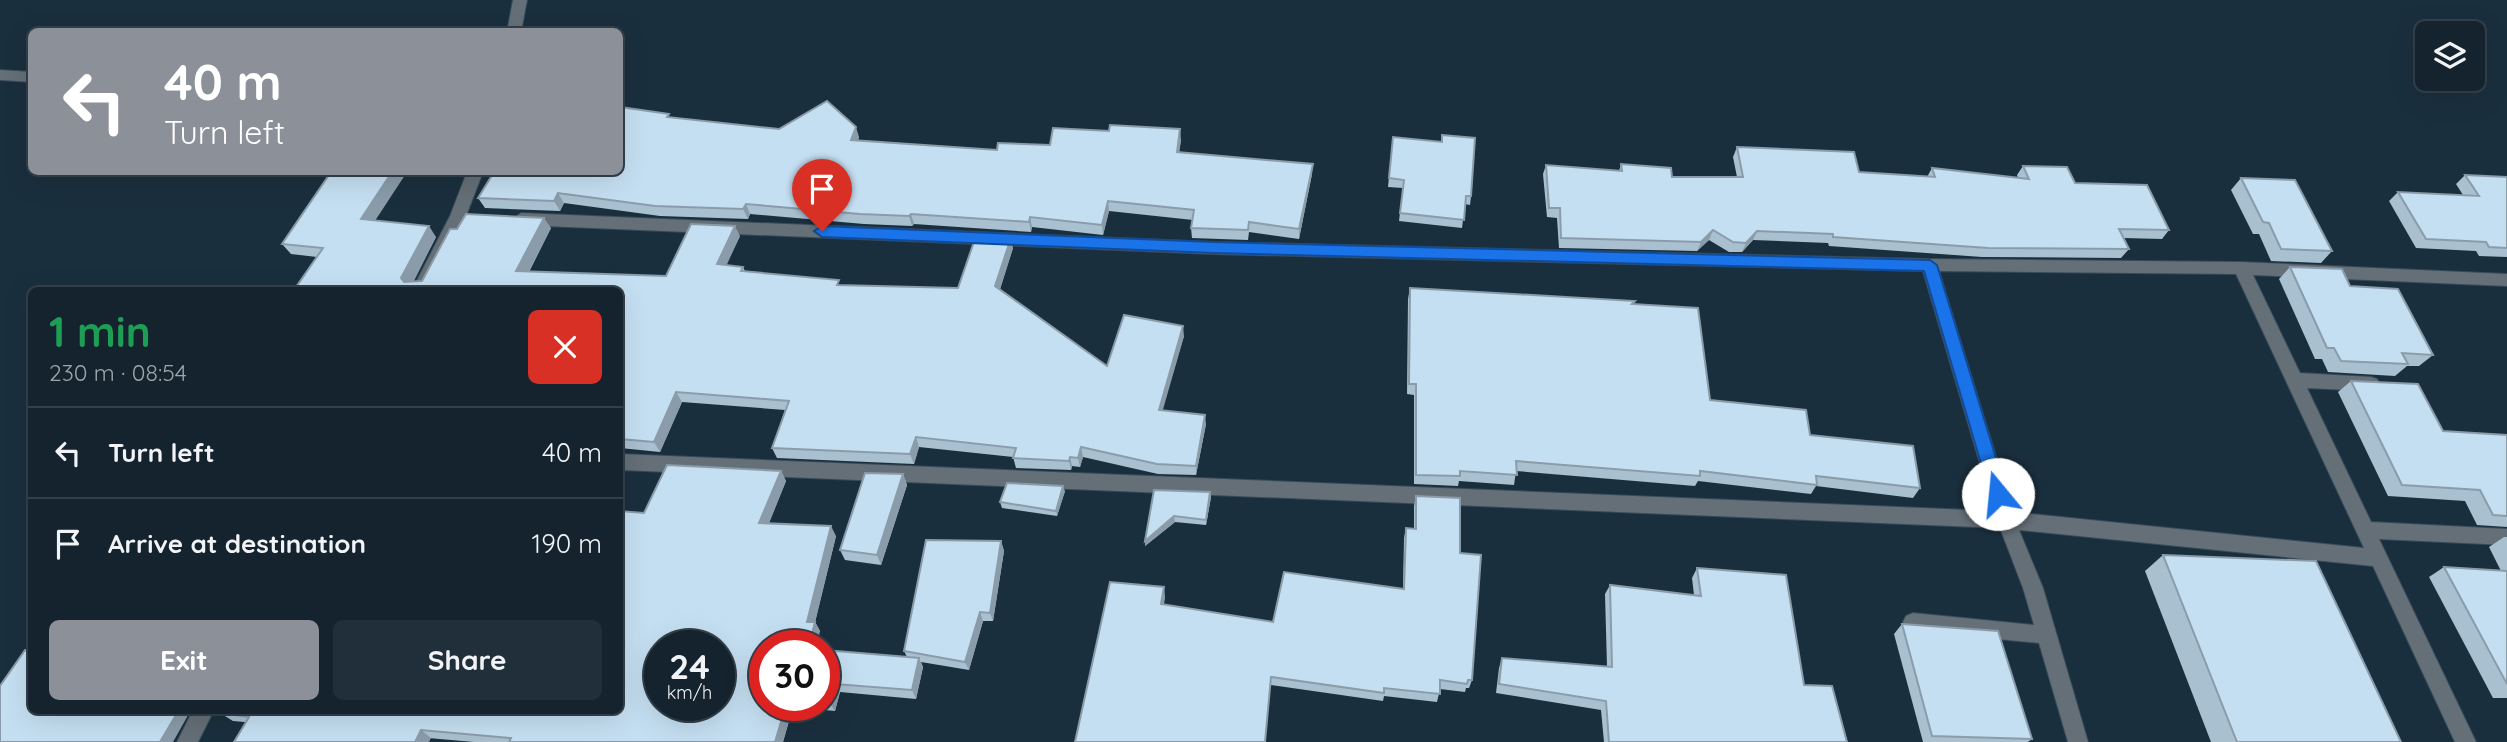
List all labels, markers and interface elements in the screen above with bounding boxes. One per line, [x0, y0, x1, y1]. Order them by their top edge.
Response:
map controls [2415, 21, 2485, 91]
button: layers [2415, 21, 2485, 91]
text: 40 m [164, 51, 282, 112]
icon: left [49, 56, 140, 147]
text: Turn left [164, 112, 285, 152]
pin [792, 159, 852, 231]
icon: arrive [803, 170, 841, 208]
text: 1 min [49, 305, 151, 358]
button: close [528, 310, 602, 384]
text: 230 m · 08:54 [49, 358, 187, 387]
icon: left [49, 434, 87, 472]
text: Turn left [108, 436, 215, 469]
text: 40 m [542, 436, 602, 469]
position arrow [1961, 457, 2035, 531]
icon: arrive [49, 525, 87, 563]
text: Arrive at destination [108, 527, 366, 560]
text: 190 m [532, 527, 602, 560]
button: Exit [49, 620, 319, 700]
button: Share [333, 620, 602, 700]
speed limit sign: 30 [749, 630, 840, 721]
text: 24 [669, 644, 710, 688]
text: km/h [667, 681, 712, 704]

